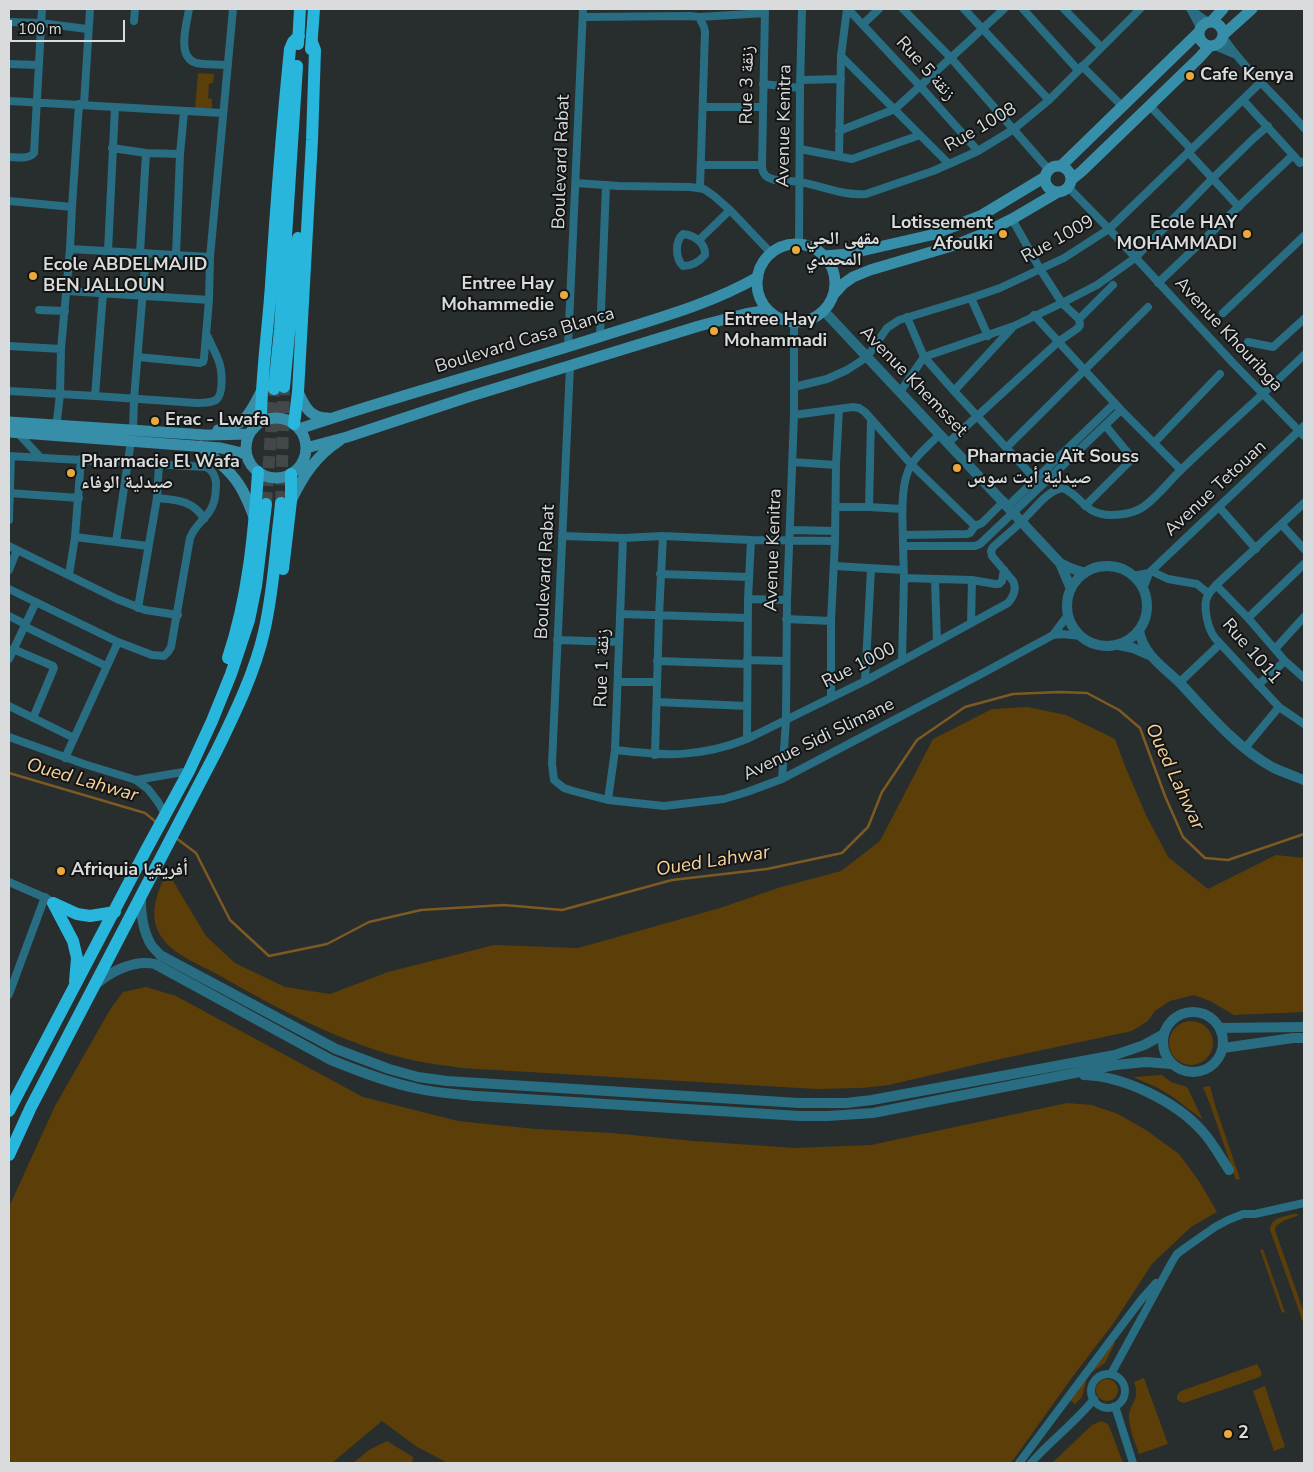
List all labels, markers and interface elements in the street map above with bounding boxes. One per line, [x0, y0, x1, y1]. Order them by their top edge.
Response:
scale bar [12, 10, 128, 42]
text: 100 m [18, 19, 62, 39]
street label: Rue 5 زنقة [891, 33, 959, 105]
street label: Rue 3 زنقة [737, 45, 759, 125]
street label: Avenue Kenitra [773, 64, 797, 188]
place label: Cafe Kenya [1200, 65, 1294, 87]
marker: Cafe Kenya [1184, 70, 1196, 82]
street label: Boulevard Rabat [549, 94, 575, 230]
street label: Rue 1008 [941, 99, 1021, 157]
street label: Rue 1009 [1018, 211, 1098, 269]
place label: Lotissement Afoulki [891, 213, 993, 255]
place label: Ecole HAY MOHAMMADI [1117, 213, 1237, 255]
marker: Lotissement Afoulki [997, 228, 1009, 240]
marker: Ecole HAY MOHAMMADI [1241, 228, 1253, 240]
place label: مقهى الحي المحمدي [806, 229, 880, 272]
marker: مقهى الحي المحمدي [790, 244, 802, 256]
place label: Ecole ABDELMAJID BEN JALLOUN [43, 255, 208, 298]
marker: Ecole ABDELMAJID BEN JALLOUN [27, 270, 39, 282]
street label: Avenue Khouribga [1169, 273, 1287, 397]
place label: Entree Hay Mohammedie [441, 274, 554, 316]
marker: Entree Hay Mohammedie [558, 289, 570, 301]
street label: Boulevard Casa Blanca [433, 303, 617, 379]
place label: Entree Hay Mohammadi [724, 310, 827, 352]
street label: Avenue Khemsset [855, 322, 971, 442]
marker: Entree Hay Mohammadi [708, 325, 720, 337]
place label: Erac - Lwafa [165, 410, 269, 432]
marker: Erac - Lwafa [149, 415, 161, 427]
street label: Avenue Tetouan [1161, 436, 1271, 542]
place label: Pharmacie Aït Souss صيدلية أيت سوس [967, 447, 1139, 489]
place label: Pharmacie El Wafa صيدلية الوفاء [81, 452, 240, 494]
marker: Pharmacie Aït Souss صيدلية أيت سوس [951, 462, 963, 474]
marker: Pharmacie El Wafa صيدلية الوفاء [65, 467, 77, 479]
street label: Avenue Kenitra [761, 488, 787, 612]
street label: Boulevard Rabat [532, 504, 560, 640]
street label: Rue 1011 [1217, 615, 1285, 689]
street label: Rue 1 زنقة [591, 628, 615, 708]
street label: Rue 1000 [819, 638, 899, 694]
street label: Avenue Sidi Slimane [740, 694, 898, 786]
water label: Oued Lahwar [1139, 720, 1209, 834]
water label: Oued Lahwar [24, 754, 140, 808]
water label: Oued Lahwar [654, 842, 772, 882]
place label: Afriquia أفريقيا [71, 860, 188, 882]
marker: Afriquia أفريقيا [55, 865, 67, 877]
place label: 2 [1238, 1423, 1249, 1445]
marker: 2 [1222, 1428, 1234, 1440]

